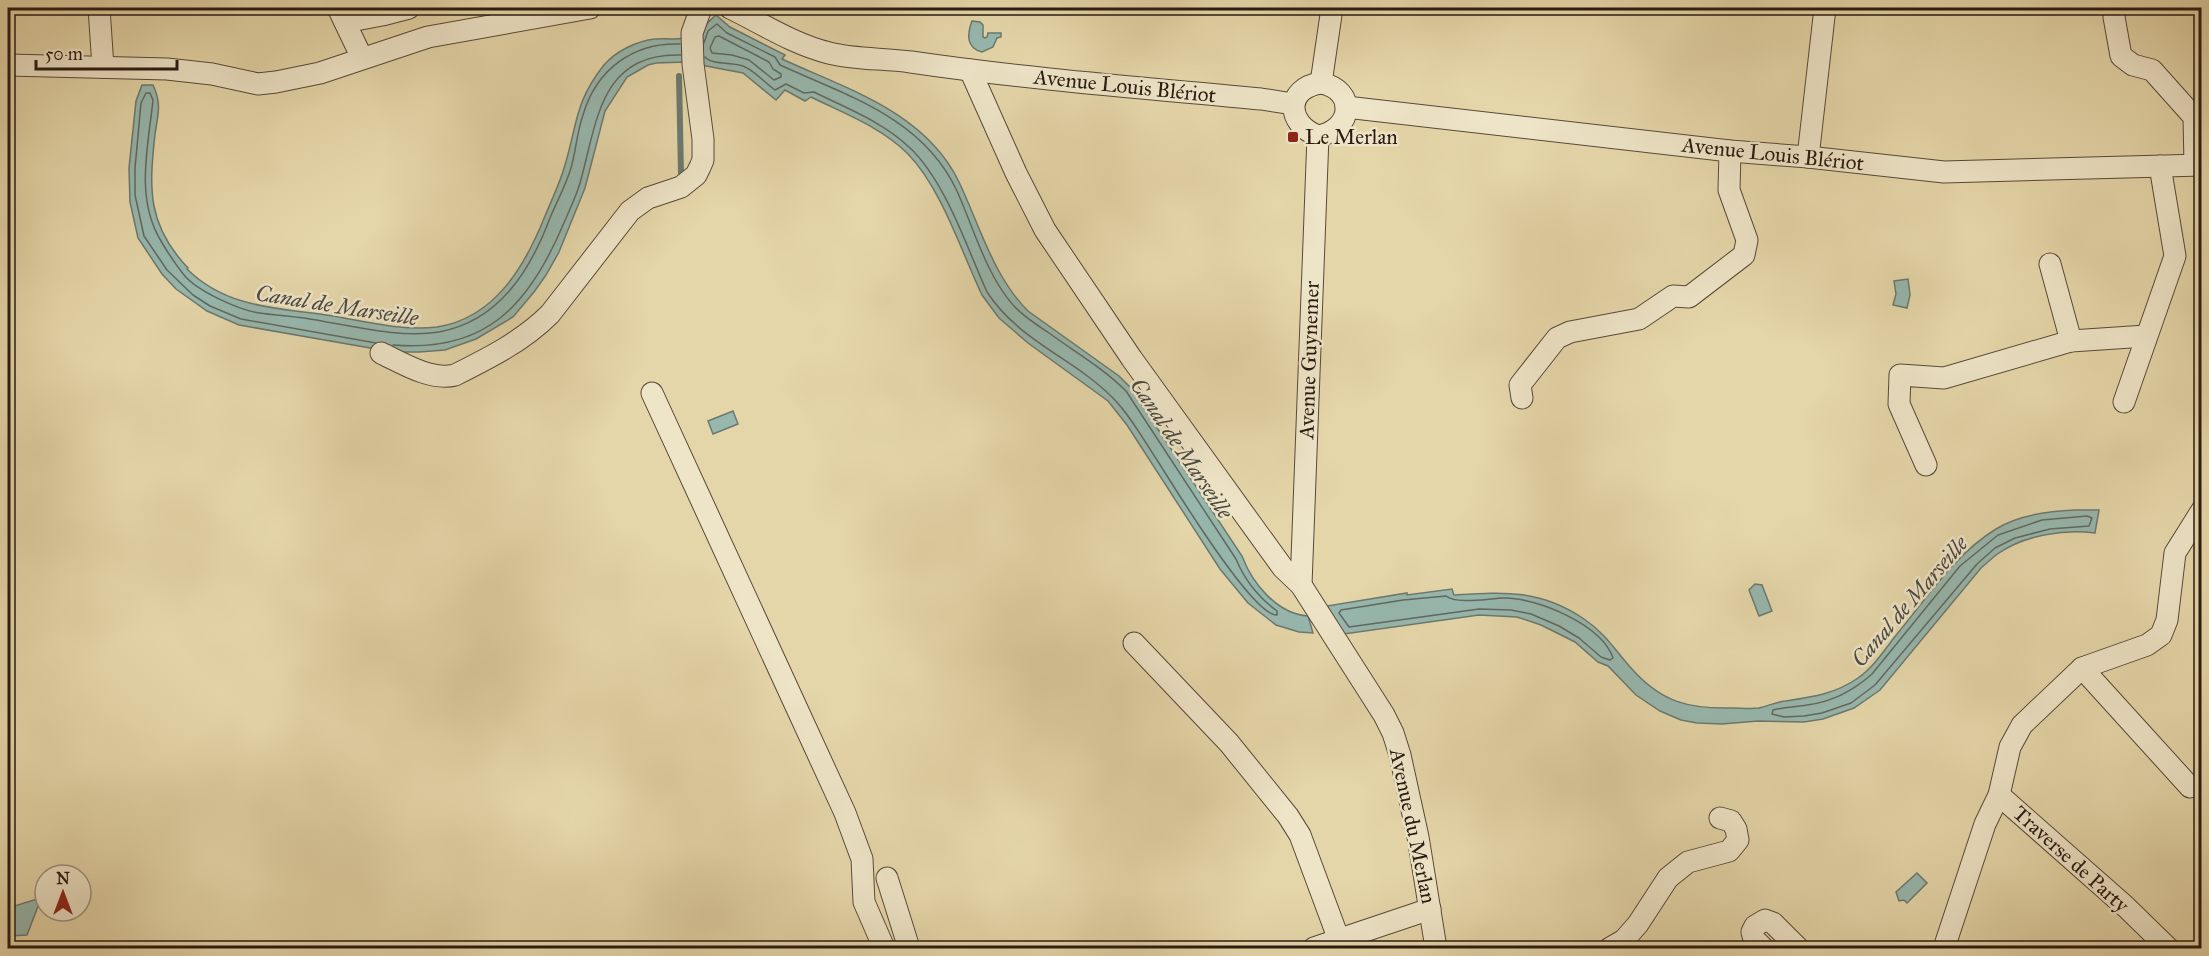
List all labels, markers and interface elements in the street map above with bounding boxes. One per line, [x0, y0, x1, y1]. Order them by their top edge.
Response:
scale bar [36, 33, 177, 71]
text: 50 m [45, 43, 83, 65]
street label: Avenue Louis Blériot [1032, 63, 1218, 109]
place label: Le Merlan [1305, 124, 1398, 150]
marker: Le Merlan [1286, 130, 1300, 144]
street label: Avenue Louis Blériot [1680, 131, 1866, 177]
water label: Canal de Marseille [254, 279, 421, 332]
street label: Avenue Guynemer [1293, 280, 1325, 440]
water label: Canal de Marseille [1125, 373, 1239, 525]
water label: Canal de Marseille [1845, 530, 1974, 672]
street label: Avenue du Merlan [1384, 745, 1442, 906]
street label: Traverse de Party [2008, 800, 2135, 919]
north arrow [33, 863, 93, 923]
text: N [56, 869, 70, 888]

